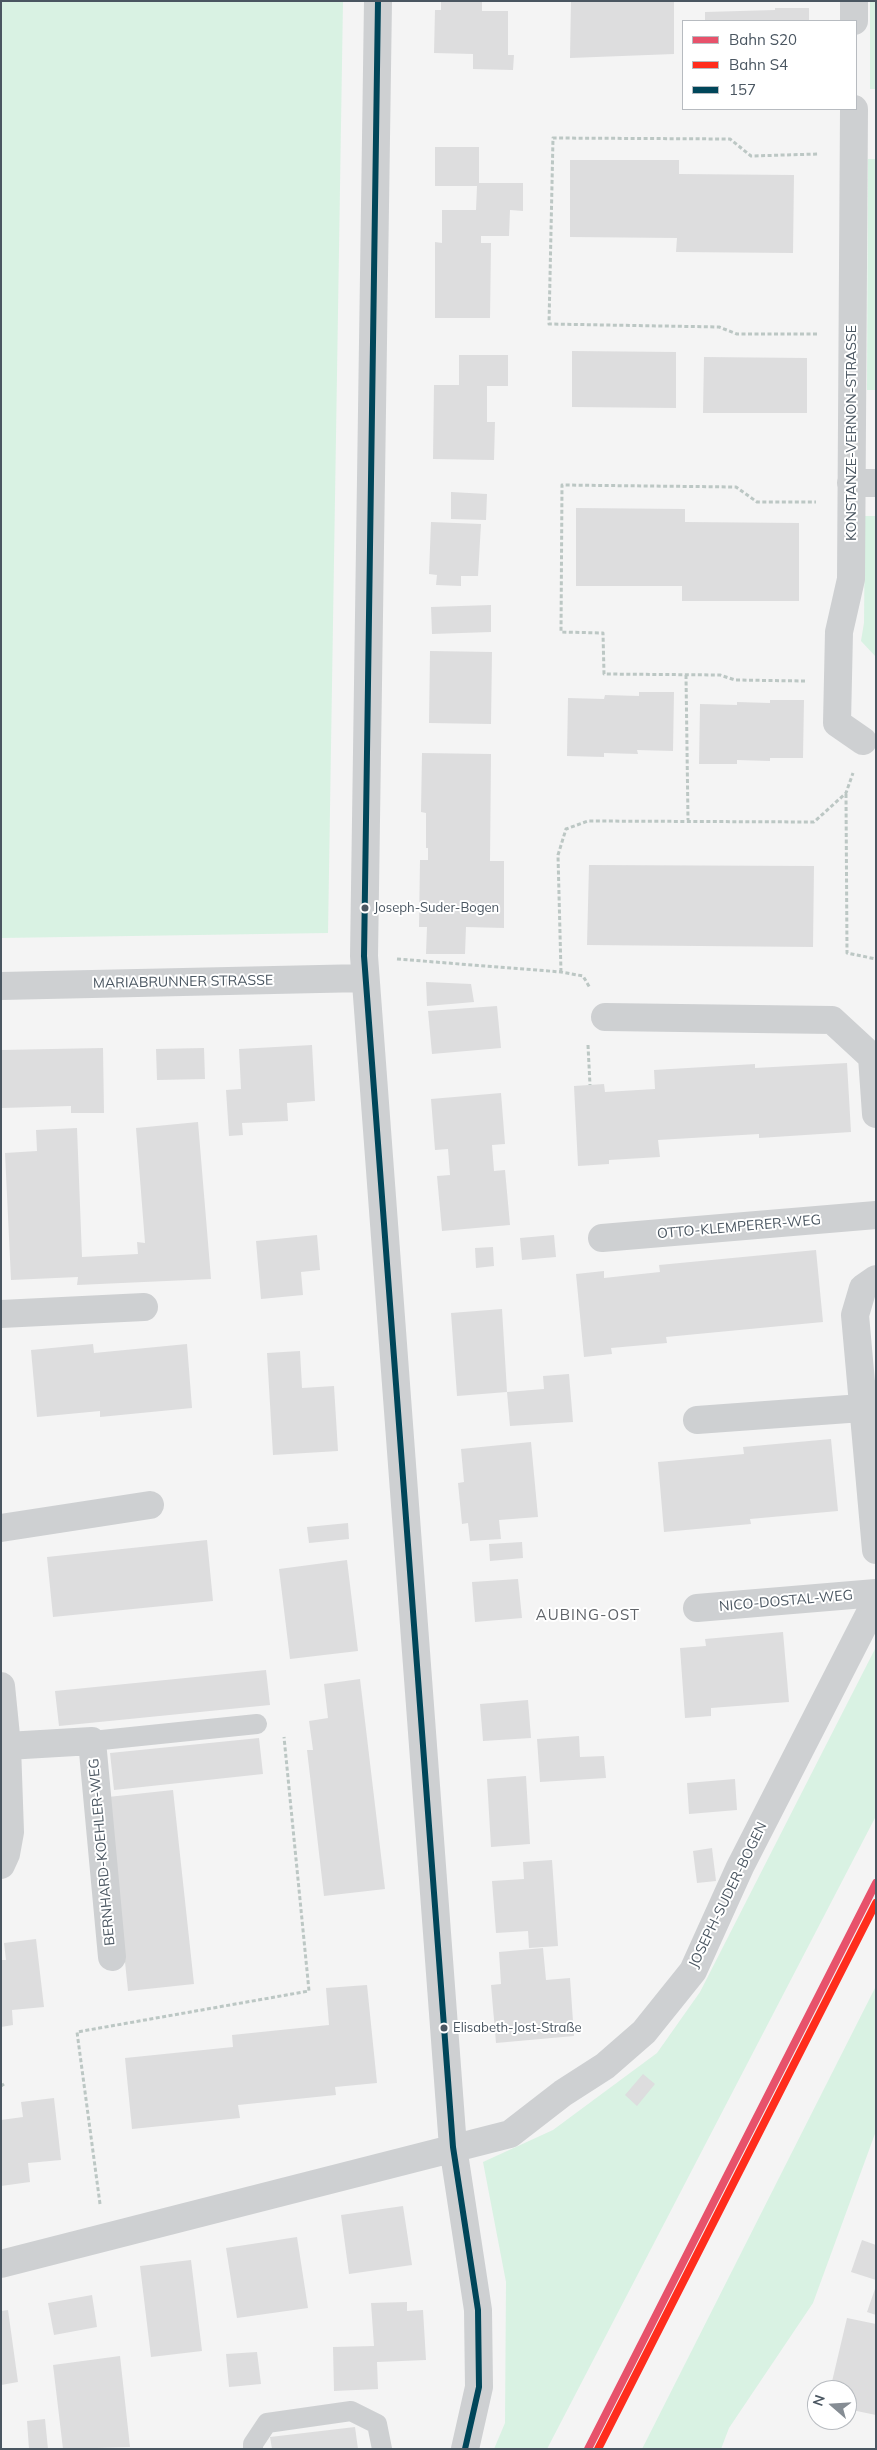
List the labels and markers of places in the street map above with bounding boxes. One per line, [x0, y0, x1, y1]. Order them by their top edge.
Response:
place label: Joseph-Suder-Bogen [374, 900, 499, 916]
marker: Joseph-Suder-Bogen [360, 903, 370, 913]
place label: Elisabeth-Jost-Straße [453, 2020, 582, 2036]
marker: Elisabeth-Jost-Straße [439, 2023, 449, 2033]

